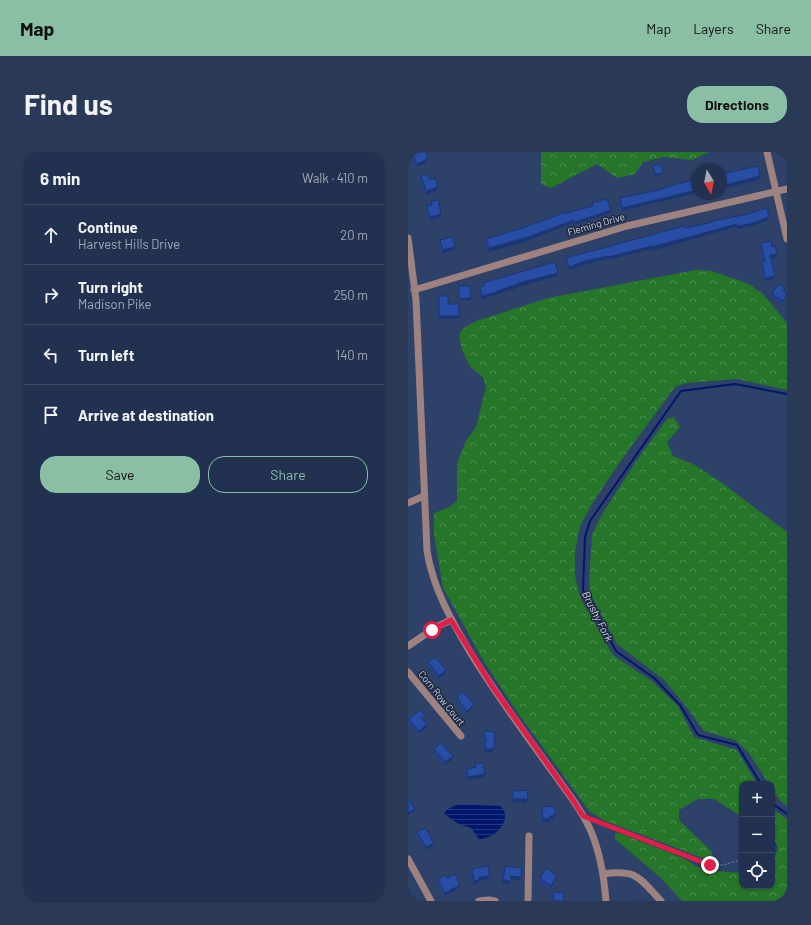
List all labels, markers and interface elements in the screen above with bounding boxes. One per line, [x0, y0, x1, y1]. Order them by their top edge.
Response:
text: Map [20, 17, 54, 40]
text: Map [646, 20, 671, 37]
text: Layers [693, 20, 734, 37]
text: Share [756, 20, 791, 37]
button: Directions [687, 86, 787, 123]
text: Find us [24, 87, 113, 121]
north arrow [691, 164, 727, 200]
text: 6 min [40, 168, 80, 188]
text: Walk · 410 m [302, 170, 368, 186]
street label: Fleming Drive [566, 210, 626, 238]
text: Continue [78, 218, 138, 236]
icon: ahead [40, 224, 62, 246]
text: 20 m [340, 227, 368, 243]
text: Harvest Hills Drive [78, 236, 180, 252]
text: Turn right [78, 278, 143, 296]
icon: right [40, 284, 62, 306]
text: 250 m [334, 287, 368, 303]
text: Madison Pike [78, 296, 152, 312]
icon: left [40, 344, 62, 366]
text: Turn left [78, 346, 134, 364]
text: 140 m [336, 347, 368, 363]
icon: arrive [40, 404, 62, 426]
text: Arrive at destination [78, 406, 214, 424]
button: Save [40, 456, 200, 493]
button: Share [208, 456, 368, 493]
water label: Brushy Fork [580, 589, 617, 644]
route start [423, 621, 441, 639]
street label: Corn Row Court [416, 668, 468, 728]
map controls [739, 781, 775, 889]
button: + [739, 781, 775, 817]
button: − [739, 817, 775, 853]
button: locate [739, 853, 775, 889]
route end [701, 856, 719, 874]

